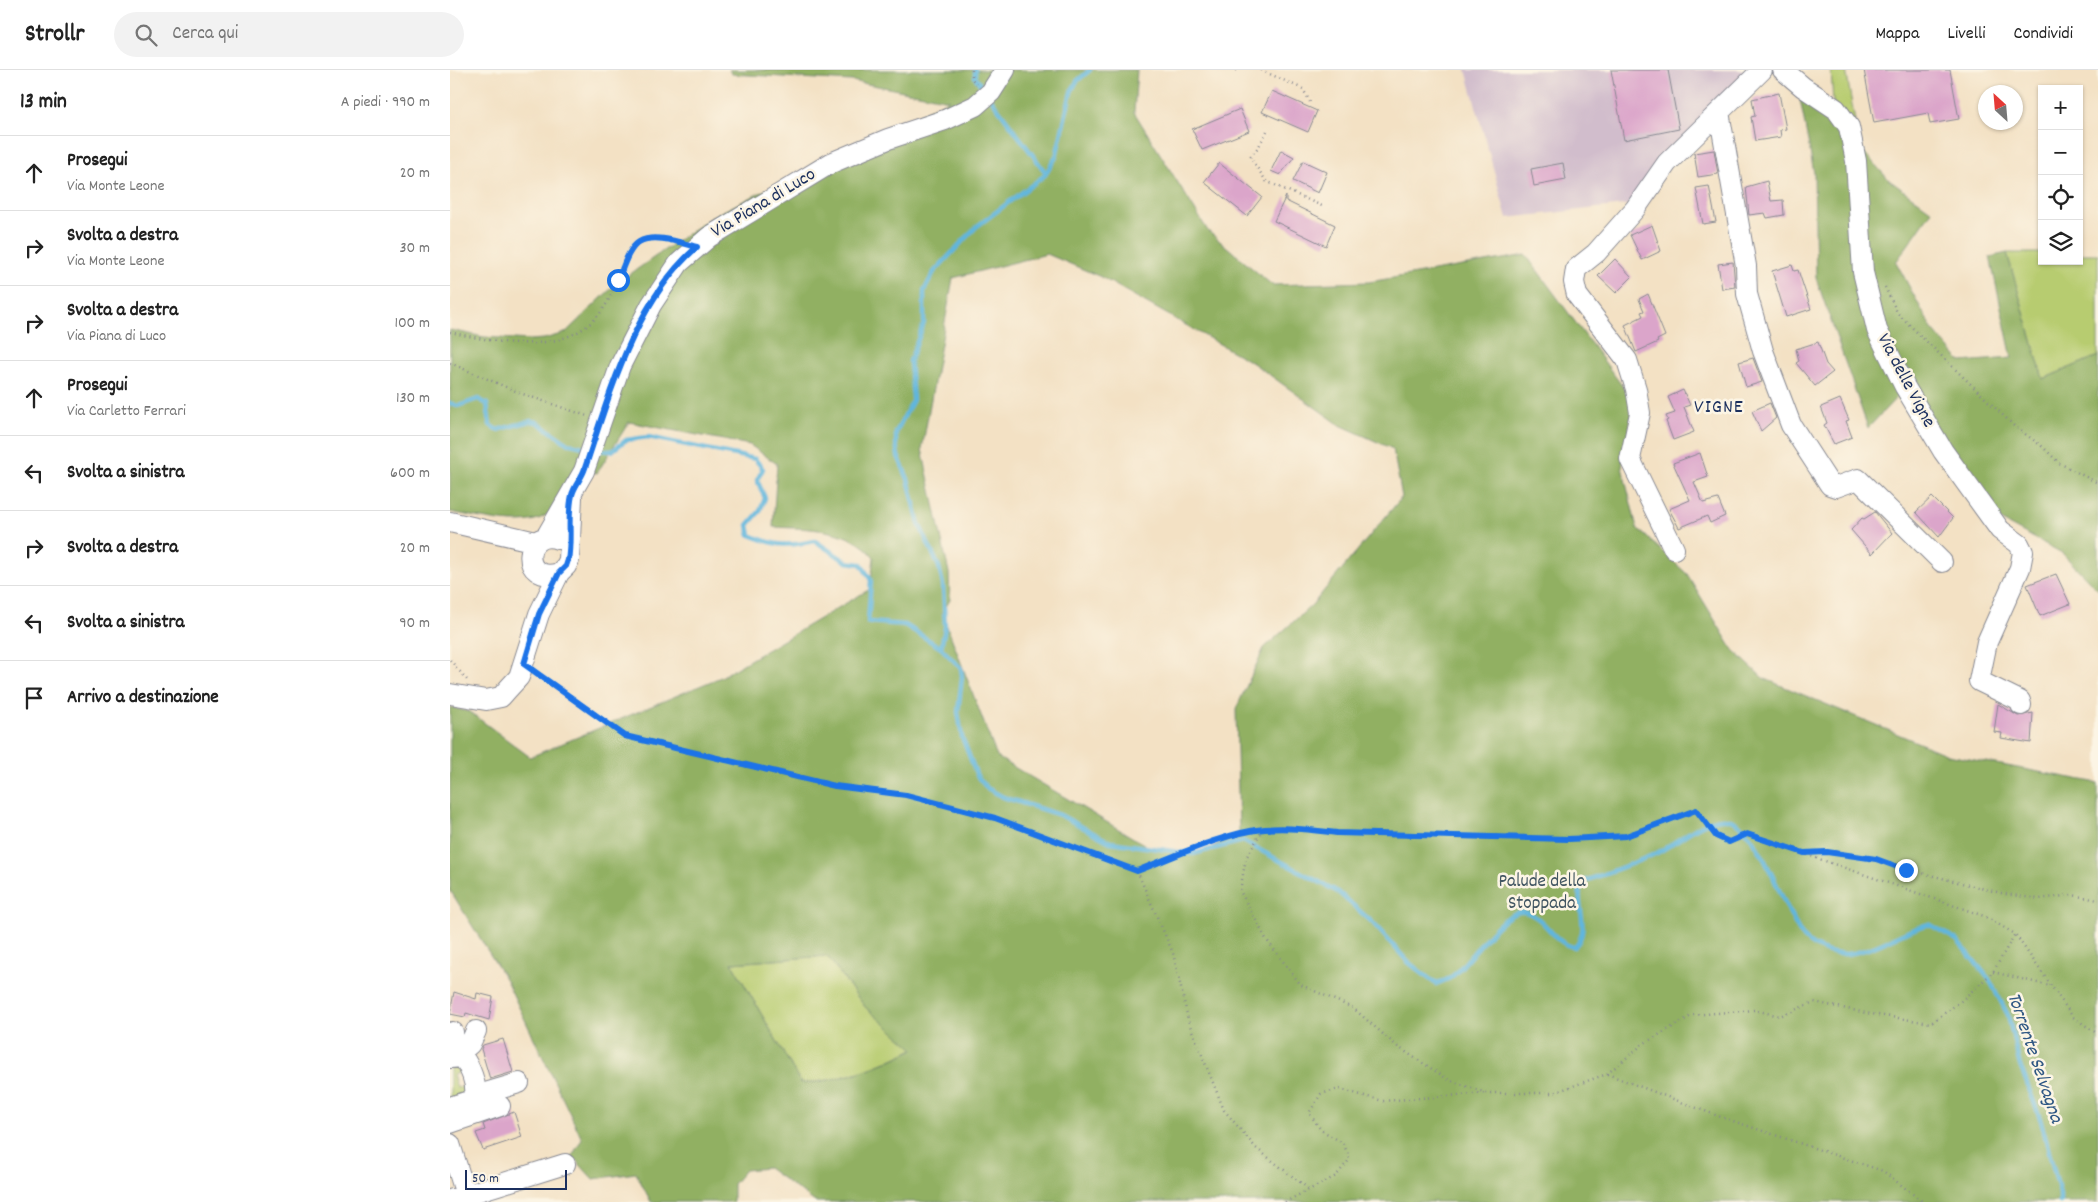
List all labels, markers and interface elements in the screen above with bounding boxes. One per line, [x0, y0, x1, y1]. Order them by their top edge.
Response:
search box [114, 12, 464, 57]
text: Strollr [25, 18, 84, 52]
icon: search [132, 21, 160, 49]
text: Cerca qui [172, 21, 238, 48]
text: Mappa [1876, 22, 1920, 47]
text: Livelli [1948, 22, 1986, 47]
text: Condividi [2014, 22, 2073, 47]
north arrow [1978, 85, 2023, 130]
map controls [2038, 85, 2083, 265]
button: + [2038, 85, 2083, 130]
text: 13 min [20, 88, 67, 118]
text: A piedi · 990 m [341, 91, 430, 114]
button: − [2038, 130, 2083, 175]
text: Prosegui [67, 148, 127, 175]
icon: ahead [20, 159, 48, 187]
text: 20 m [400, 162, 430, 185]
street label: Via Piana di Luco [707, 162, 821, 246]
text: Via Monte Leone [67, 175, 164, 198]
button: locate [2038, 175, 2083, 220]
button: layers [2038, 220, 2083, 265]
text: Svolta a destra [67, 223, 178, 250]
icon: right [20, 234, 48, 262]
text: 30 m [400, 237, 430, 260]
text: Via Monte Leone [67, 250, 164, 273]
route start [607, 269, 630, 292]
text: Svolta a destra [67, 298, 178, 325]
icon: right [20, 309, 48, 337]
text: 100 m [394, 312, 430, 335]
text: Via Piana di Luco [67, 325, 166, 348]
street label: Via delle Vigne [1869, 329, 1941, 433]
text: Prosegui [67, 373, 127, 400]
icon: ahead [20, 384, 48, 412]
text: 130 m [396, 387, 430, 410]
district label: VIGNE [1694, 394, 1744, 422]
text: Via Carletto Ferrari [67, 400, 186, 423]
icon: left [20, 459, 48, 487]
text: Svolta a sinistra [67, 460, 185, 487]
text: 600 m [390, 462, 430, 485]
icon: right [20, 534, 48, 562]
text: Svolta a destra [67, 535, 178, 562]
text: 20 m [400, 537, 430, 560]
icon: left [20, 609, 48, 637]
text: Svolta a sinistra [67, 610, 185, 637]
text: 90 m [399, 612, 430, 635]
icon: arrive [20, 684, 48, 712]
text: Arrivo a destinazione [67, 685, 219, 712]
route end [1895, 859, 1918, 882]
park label: Palude della Stoppada [1498, 869, 1587, 918]
water label: Torrente Selvagna [1999, 989, 2070, 1128]
scale bar [465, 1167, 568, 1190]
text: 50 m [472, 1169, 499, 1189]

